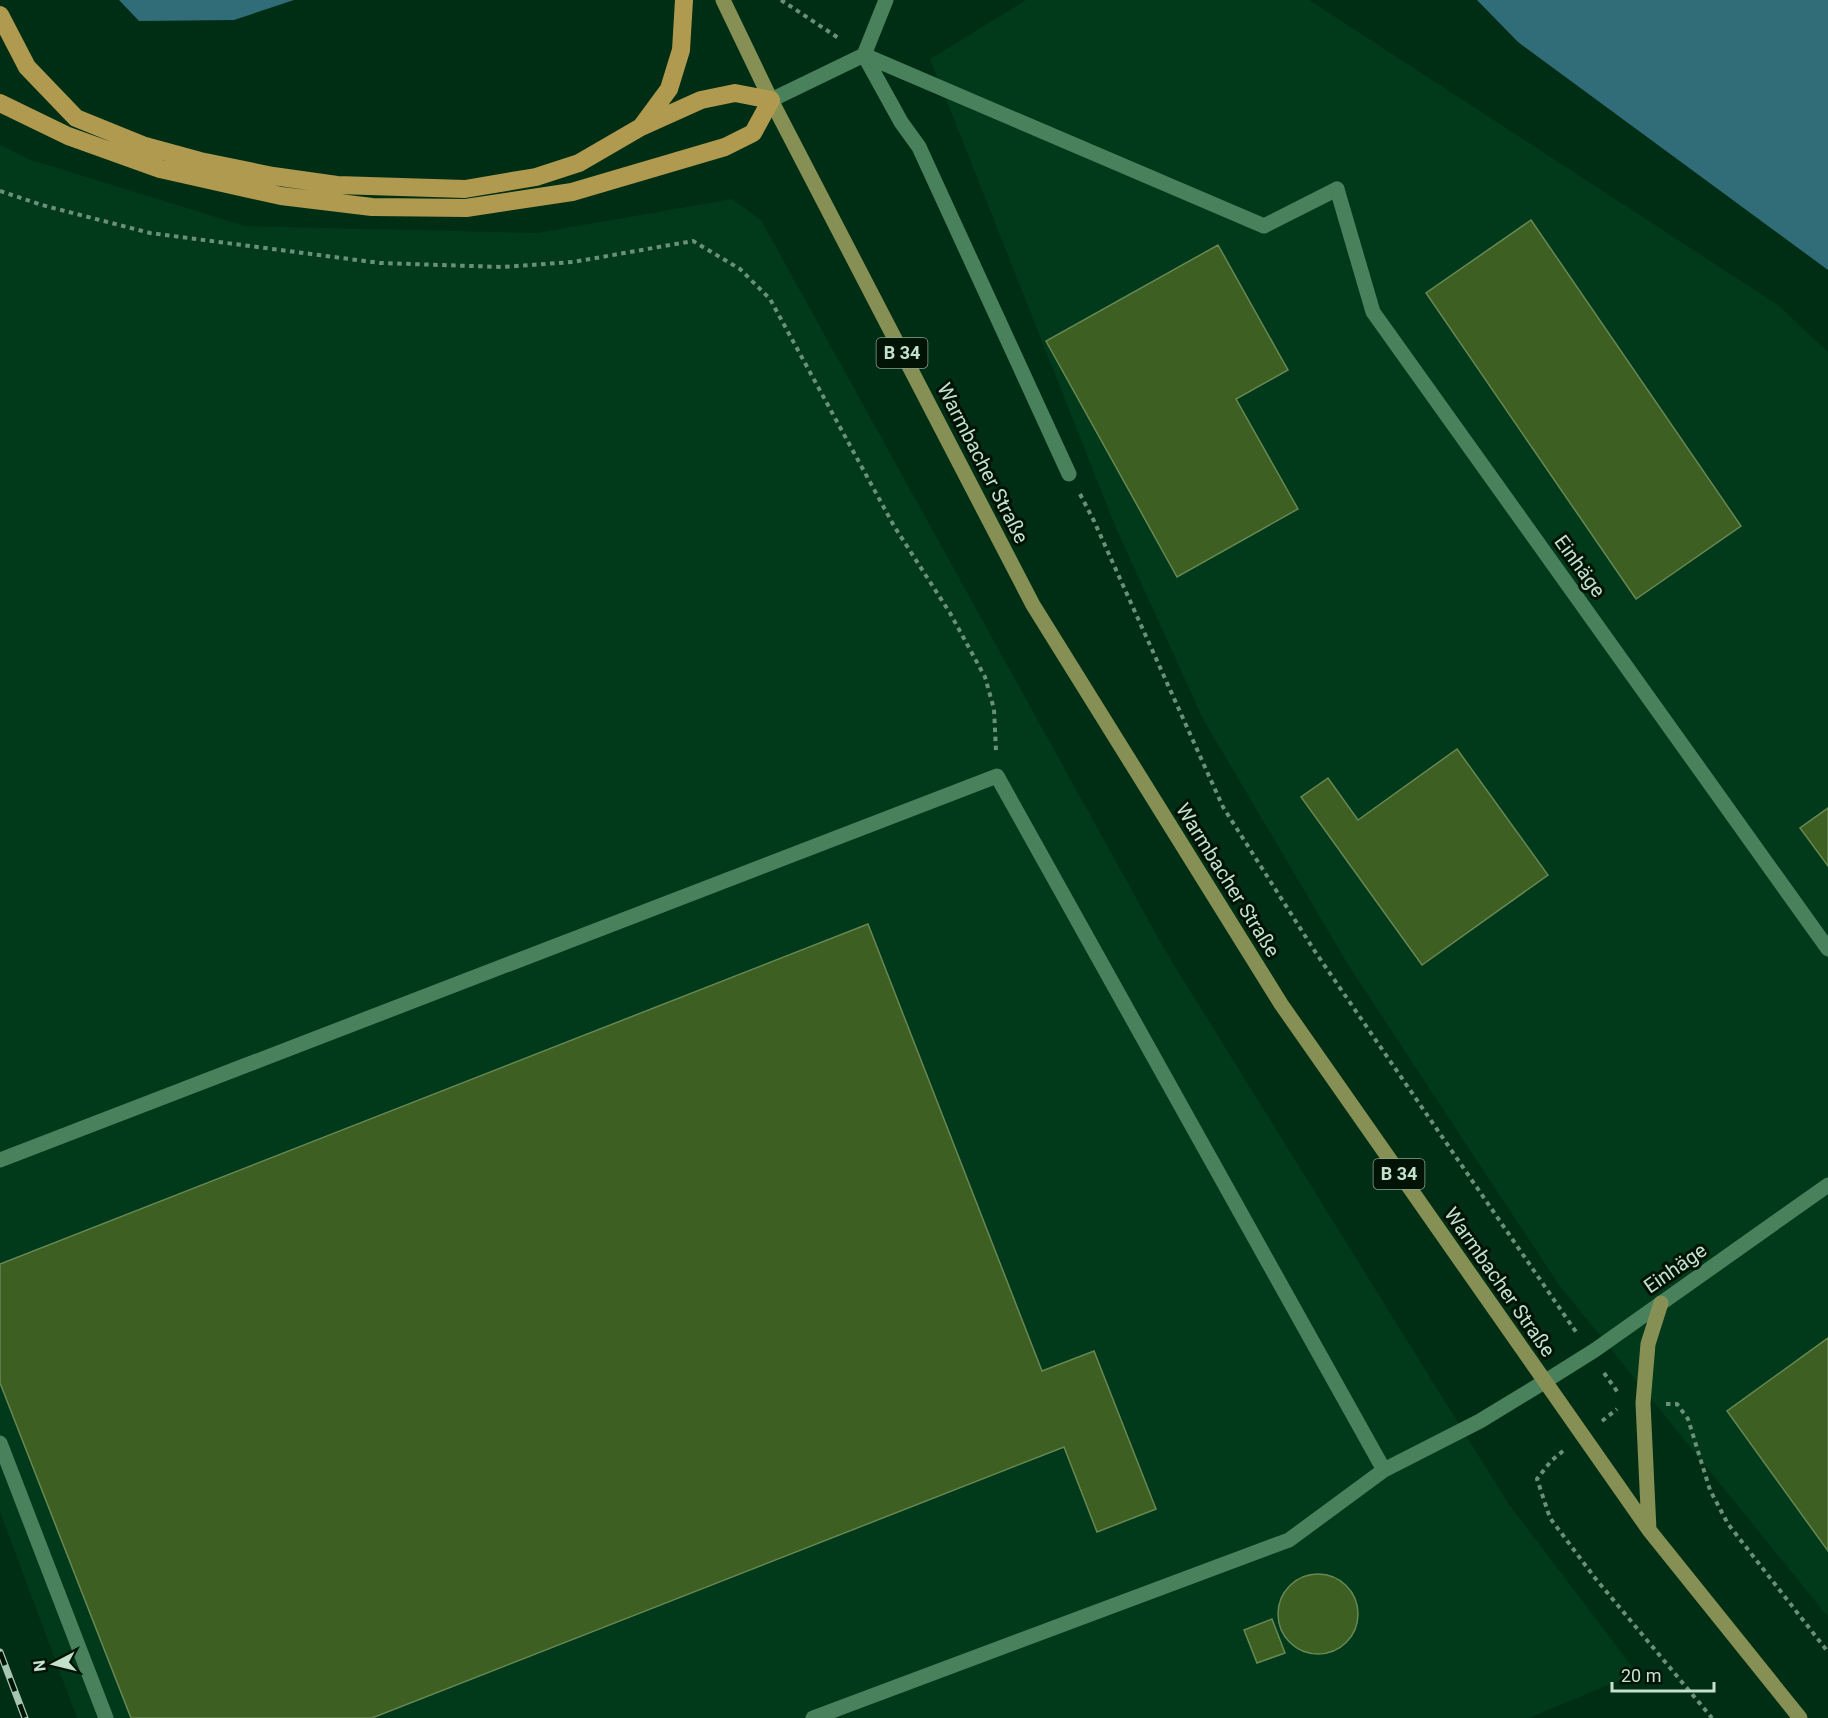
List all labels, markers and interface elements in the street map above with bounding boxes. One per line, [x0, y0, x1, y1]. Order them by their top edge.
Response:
road number: B 34 [876, 338, 928, 368]
street label: Warmbacher Straße [932, 379, 1034, 547]
street label: Einhäge [1549, 530, 1611, 602]
street label: Warmbacher Straße [1171, 799, 1285, 961]
road number: B 34 [1374, 1159, 1424, 1189]
street label: Warmbacher Straße [1439, 1203, 1561, 1361]
street label: Einhäge [1639, 1238, 1711, 1298]
north arrow [24, 1634, 84, 1694]
scale bar [1612, 1655, 1714, 1693]
text: N [29, 1659, 50, 1673]
text: 20 m [1621, 1665, 1661, 1686]

